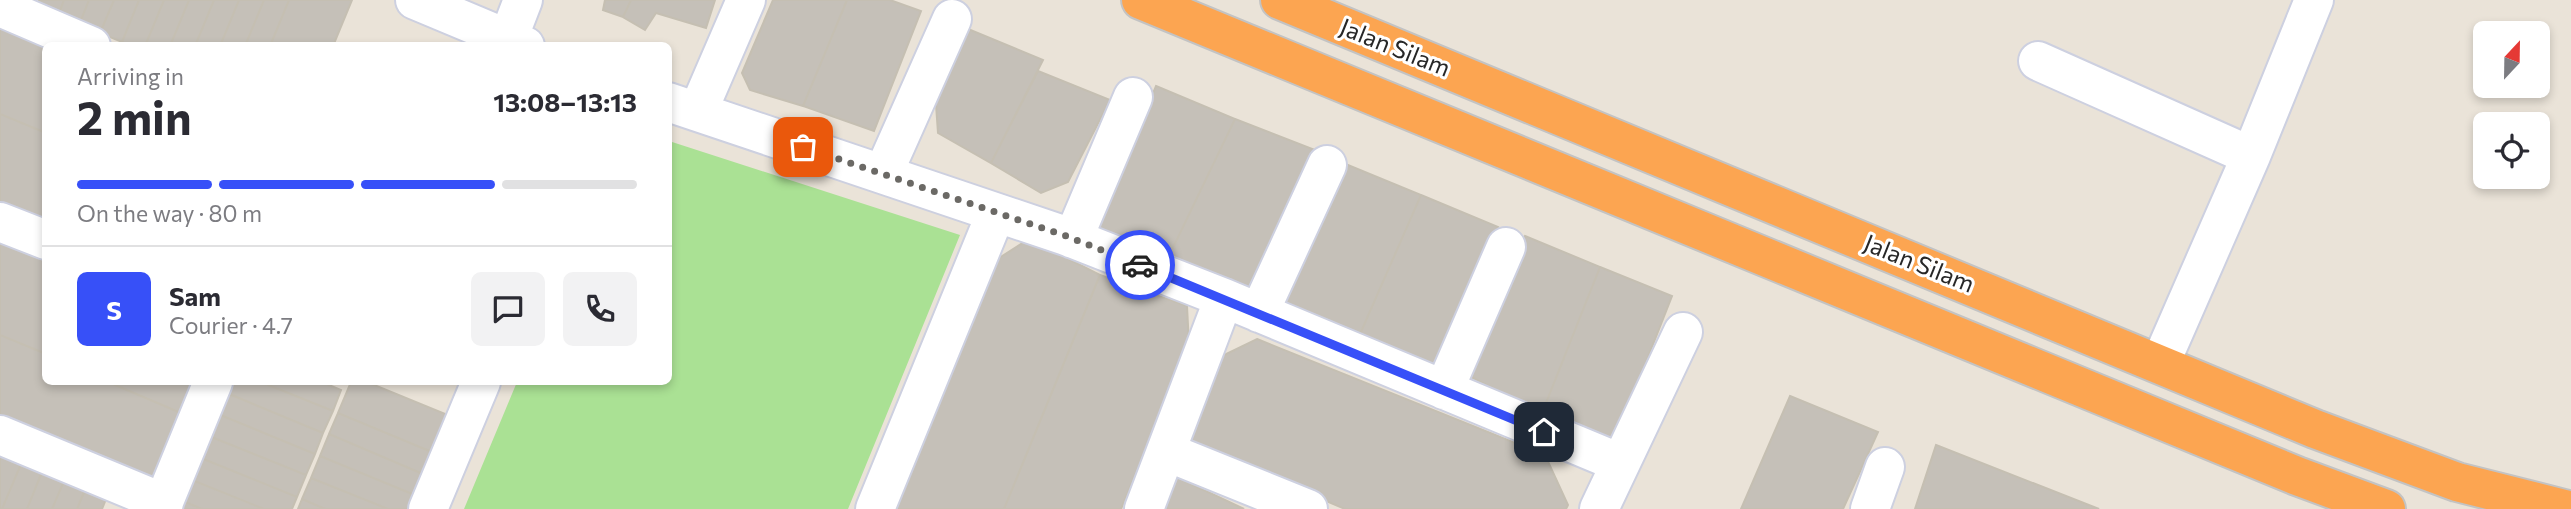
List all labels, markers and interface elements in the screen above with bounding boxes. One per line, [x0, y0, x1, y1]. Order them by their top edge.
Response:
street label: Jalan Silam [1336, 11, 1455, 82]
north arrow [2473, 21, 2550, 98]
map controls [2473, 21, 2550, 189]
text: Arriving in [77, 62, 184, 90]
text: 13:08–13:13 [493, 86, 637, 117]
text: 2 min [77, 88, 192, 144]
button: locate [2473, 112, 2550, 189]
pin [773, 117, 833, 177]
icon: bag [784, 128, 822, 166]
text: On the way · 80 m [77, 199, 262, 227]
street label: Jalan Silam [1860, 227, 1979, 298]
courier [1105, 230, 1175, 300]
icon: car [1121, 246, 1159, 284]
button: chat [471, 272, 545, 346]
button: phone [563, 272, 637, 346]
text: Sam [169, 280, 221, 311]
text: S [106, 294, 122, 325]
text: Courier · 4.7 [169, 311, 293, 339]
pin [1514, 402, 1574, 462]
icon: home [1525, 413, 1563, 451]

